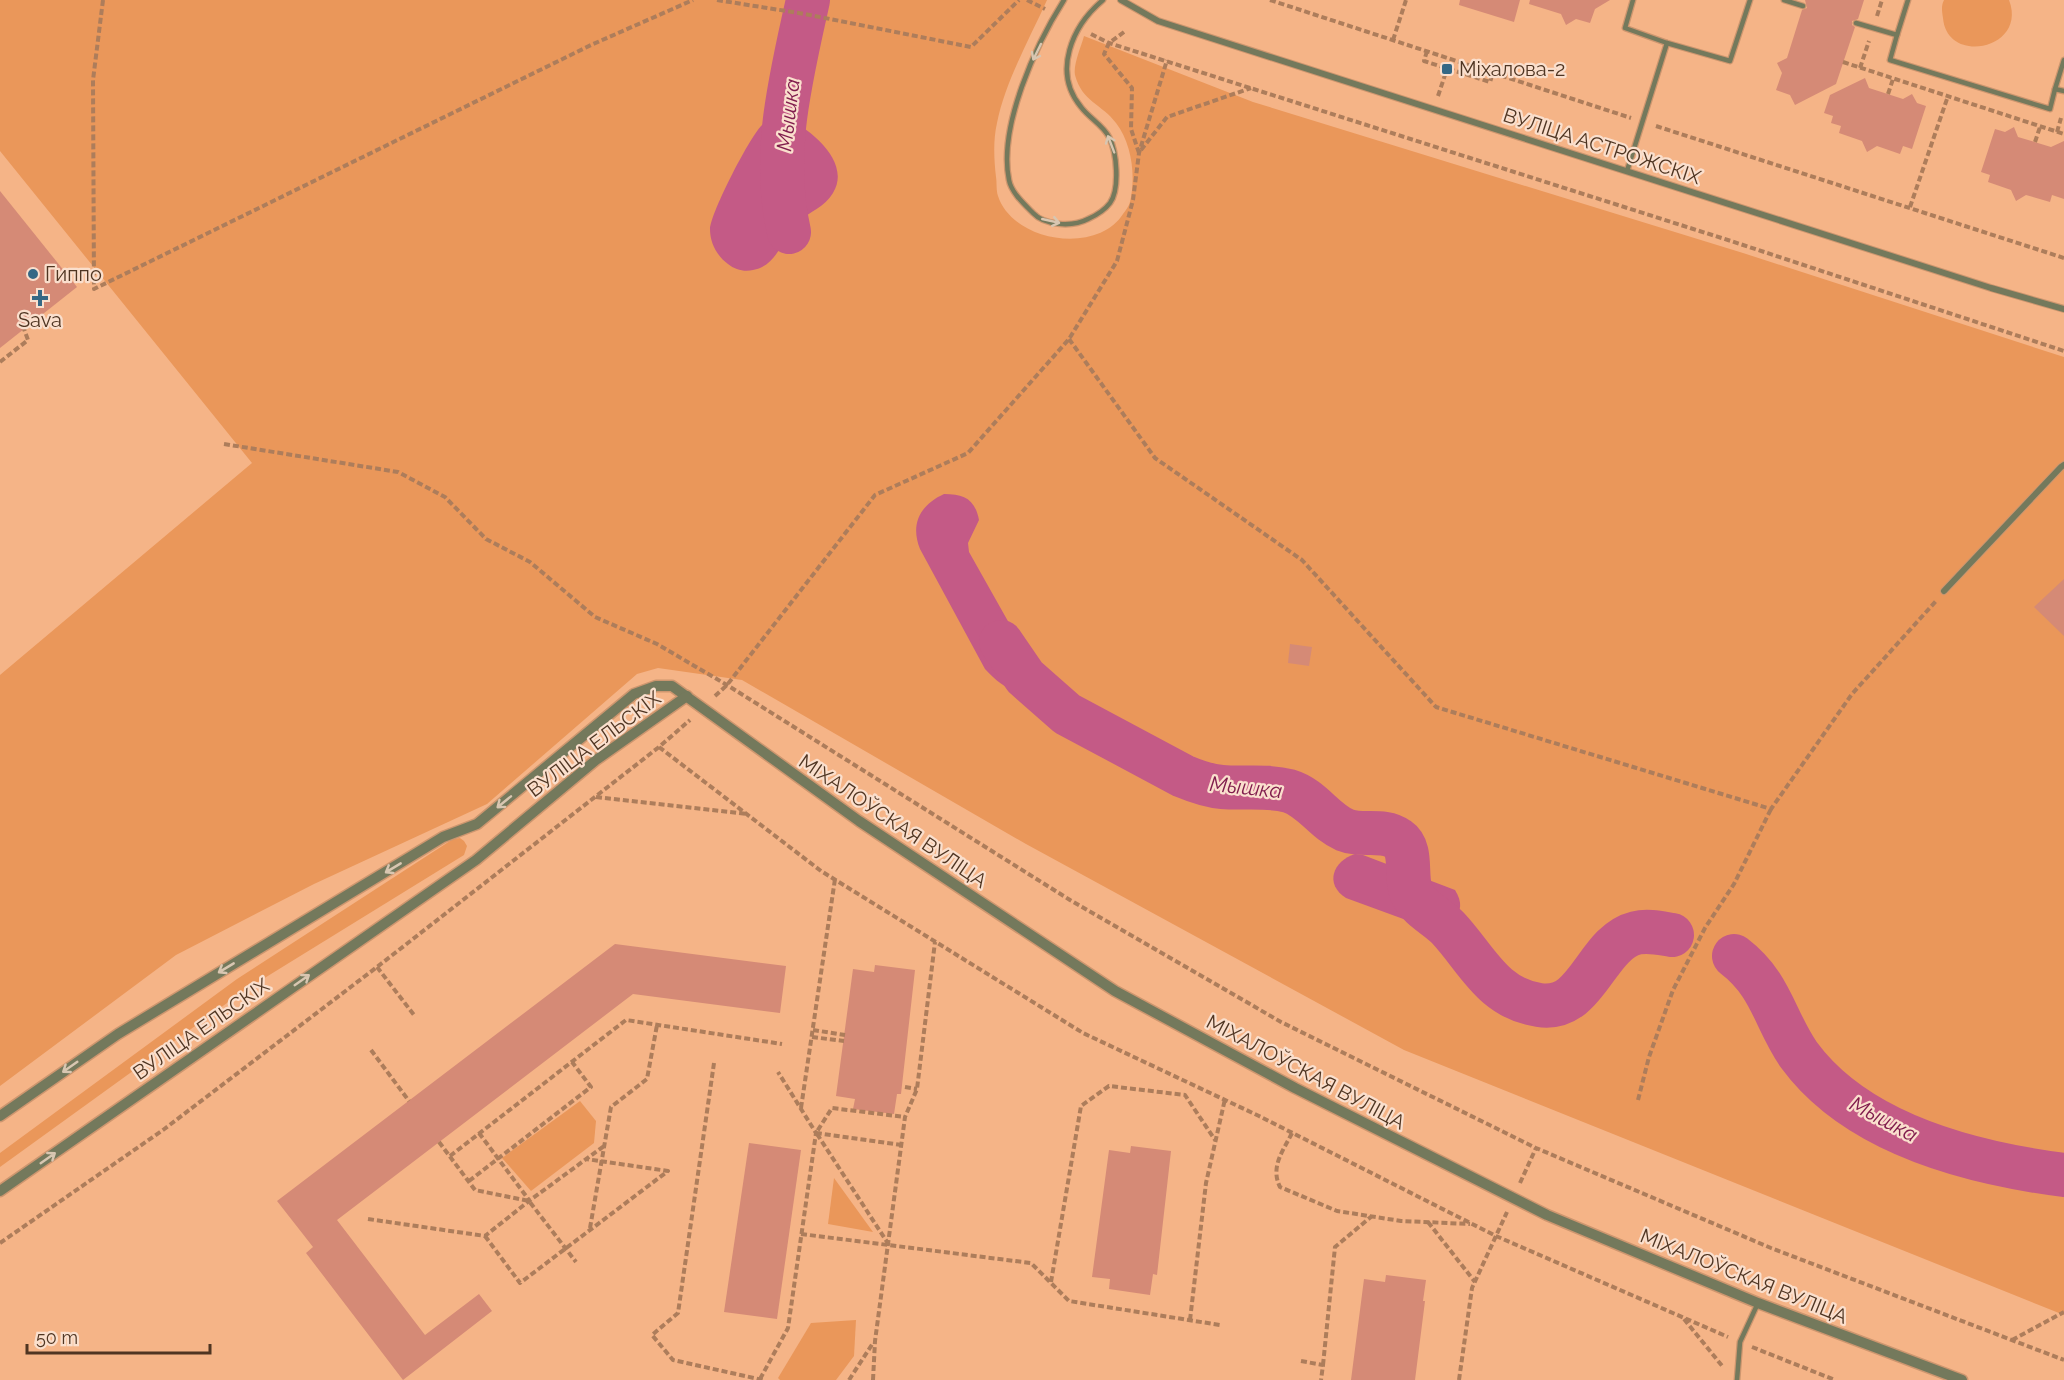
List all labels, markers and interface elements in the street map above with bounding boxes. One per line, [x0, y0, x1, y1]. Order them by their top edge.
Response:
one-way arrow [1030, 42, 1042, 60]
place label: Міхалова-2 [1459, 57, 1565, 81]
marker: Міхалова-2 [1440, 62, 1454, 76]
water label: Мышка [771, 77, 805, 153]
street label: ВУЛІЦА АСТРОЖСКІХ [1500, 103, 1704, 189]
one-way arrow [1105, 135, 1116, 154]
one-way arrow [1041, 215, 1060, 227]
place label: Гиппо [45, 262, 102, 286]
marker: Гиппо [26, 267, 40, 281]
marker: Sava [33, 291, 47, 305]
place label: Sava [18, 308, 62, 332]
street label: ВУЛІЦА ЕЛЬСКІХ [523, 686, 666, 802]
street label: МІХАЛОЎСКАЯ ВУЛІЦА [794, 749, 992, 893]
water label: Мышка [1208, 771, 1284, 803]
one-way arrow [496, 795, 512, 808]
one-way arrow [385, 862, 402, 874]
one-way arrow [218, 963, 235, 975]
street label: ВУЛІЦА ЕЛЬСКІХ [128, 973, 274, 1085]
one-way arrow [294, 974, 310, 986]
street label: МІХАЛОЎСКАЯ ВУЛІЦА [1203, 1009, 1410, 1135]
one-way arrow [62, 1061, 78, 1073]
water label: Мышка [1846, 1091, 1922, 1147]
one-way arrow [39, 1152, 56, 1164]
street label: МІХАЛОЎСКАЯ ВУЛІЦА [1637, 1223, 1852, 1329]
scale bar [27, 1317, 210, 1355]
text: 50 m [36, 1327, 78, 1348]

